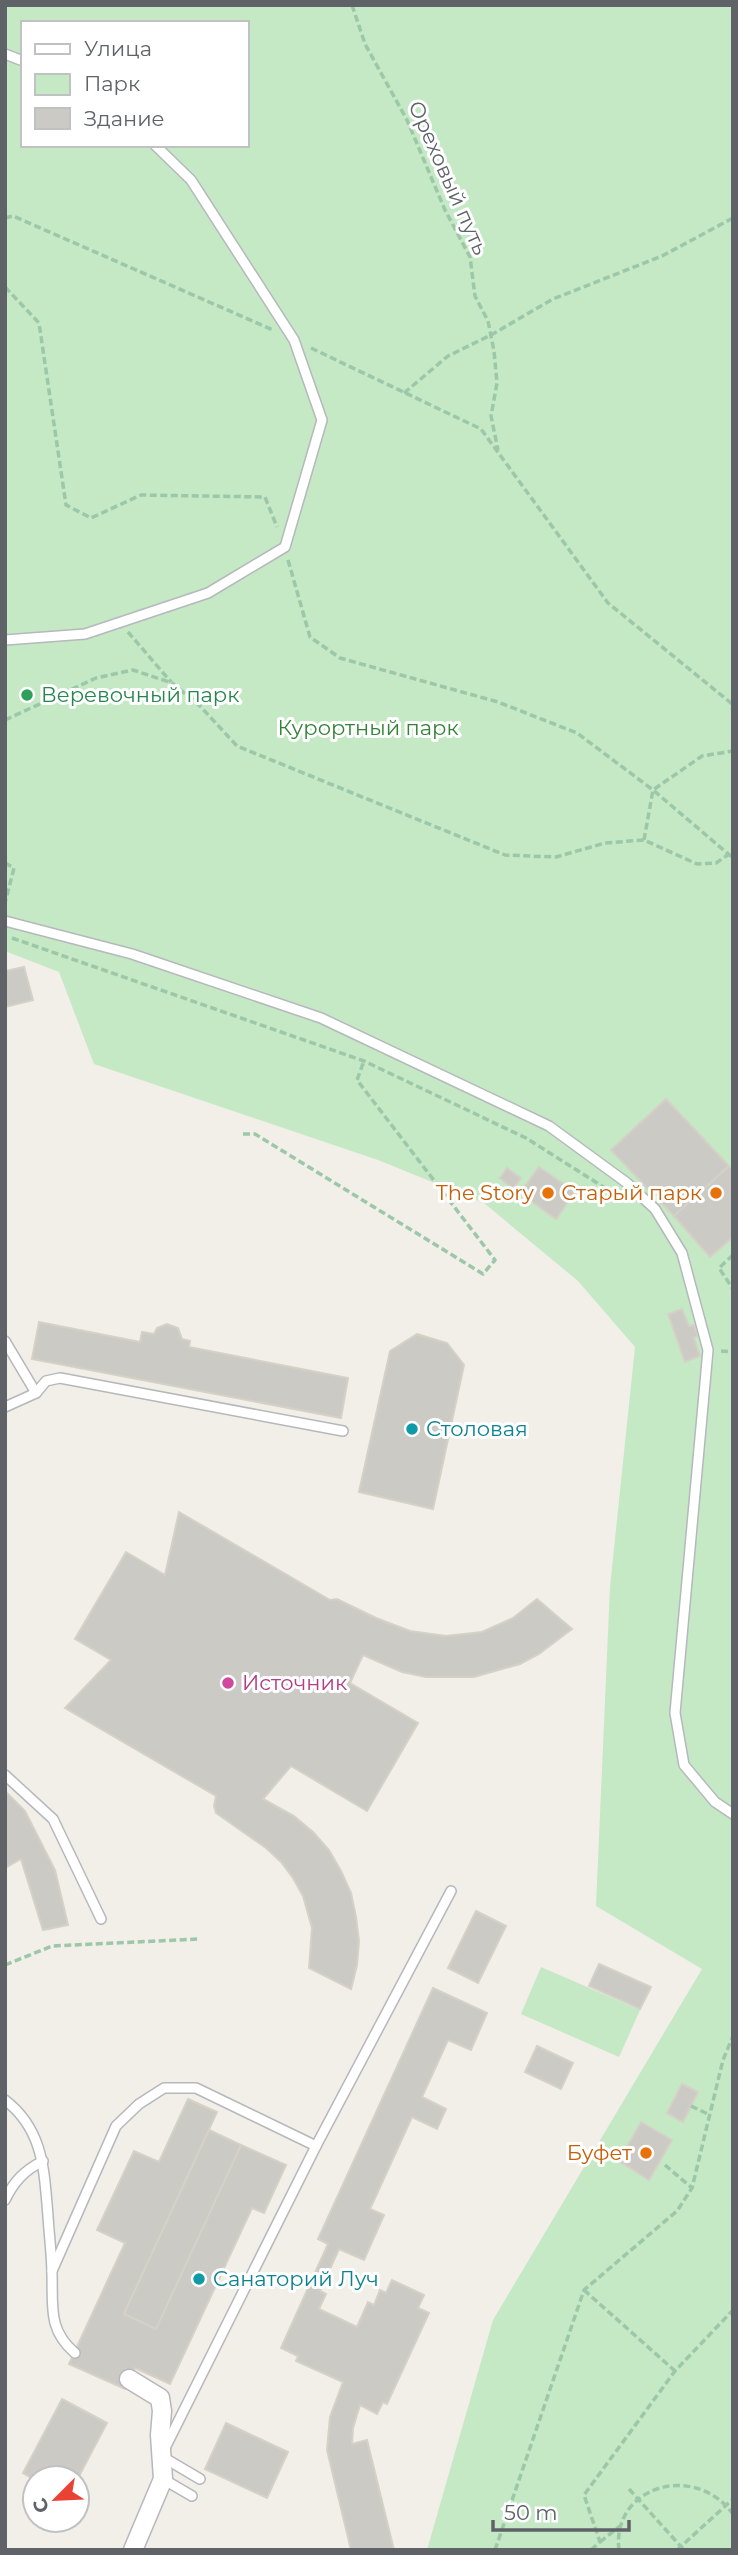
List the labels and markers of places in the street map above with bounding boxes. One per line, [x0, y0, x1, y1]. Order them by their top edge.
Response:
place label: Веревочный парк [41, 682, 239, 707]
marker: Веревочный парк [19, 687, 35, 703]
place label: The Story [436, 1180, 535, 1205]
place label: Старый парк [561, 1180, 702, 1205]
marker: The Story [540, 1185, 556, 1201]
marker: Старый парк [708, 1185, 724, 1201]
place label: Столовая [426, 1416, 528, 1441]
marker: Столовая [404, 1421, 420, 1437]
place label: Источник [242, 1670, 347, 1695]
marker: Источник [220, 1675, 236, 1691]
place label: Буфет [567, 2140, 632, 2165]
marker: Буфет [638, 2145, 654, 2161]
place label: Cанаторий Луч [213, 2266, 379, 2291]
marker: Cанаторий Луч [191, 2271, 207, 2287]

